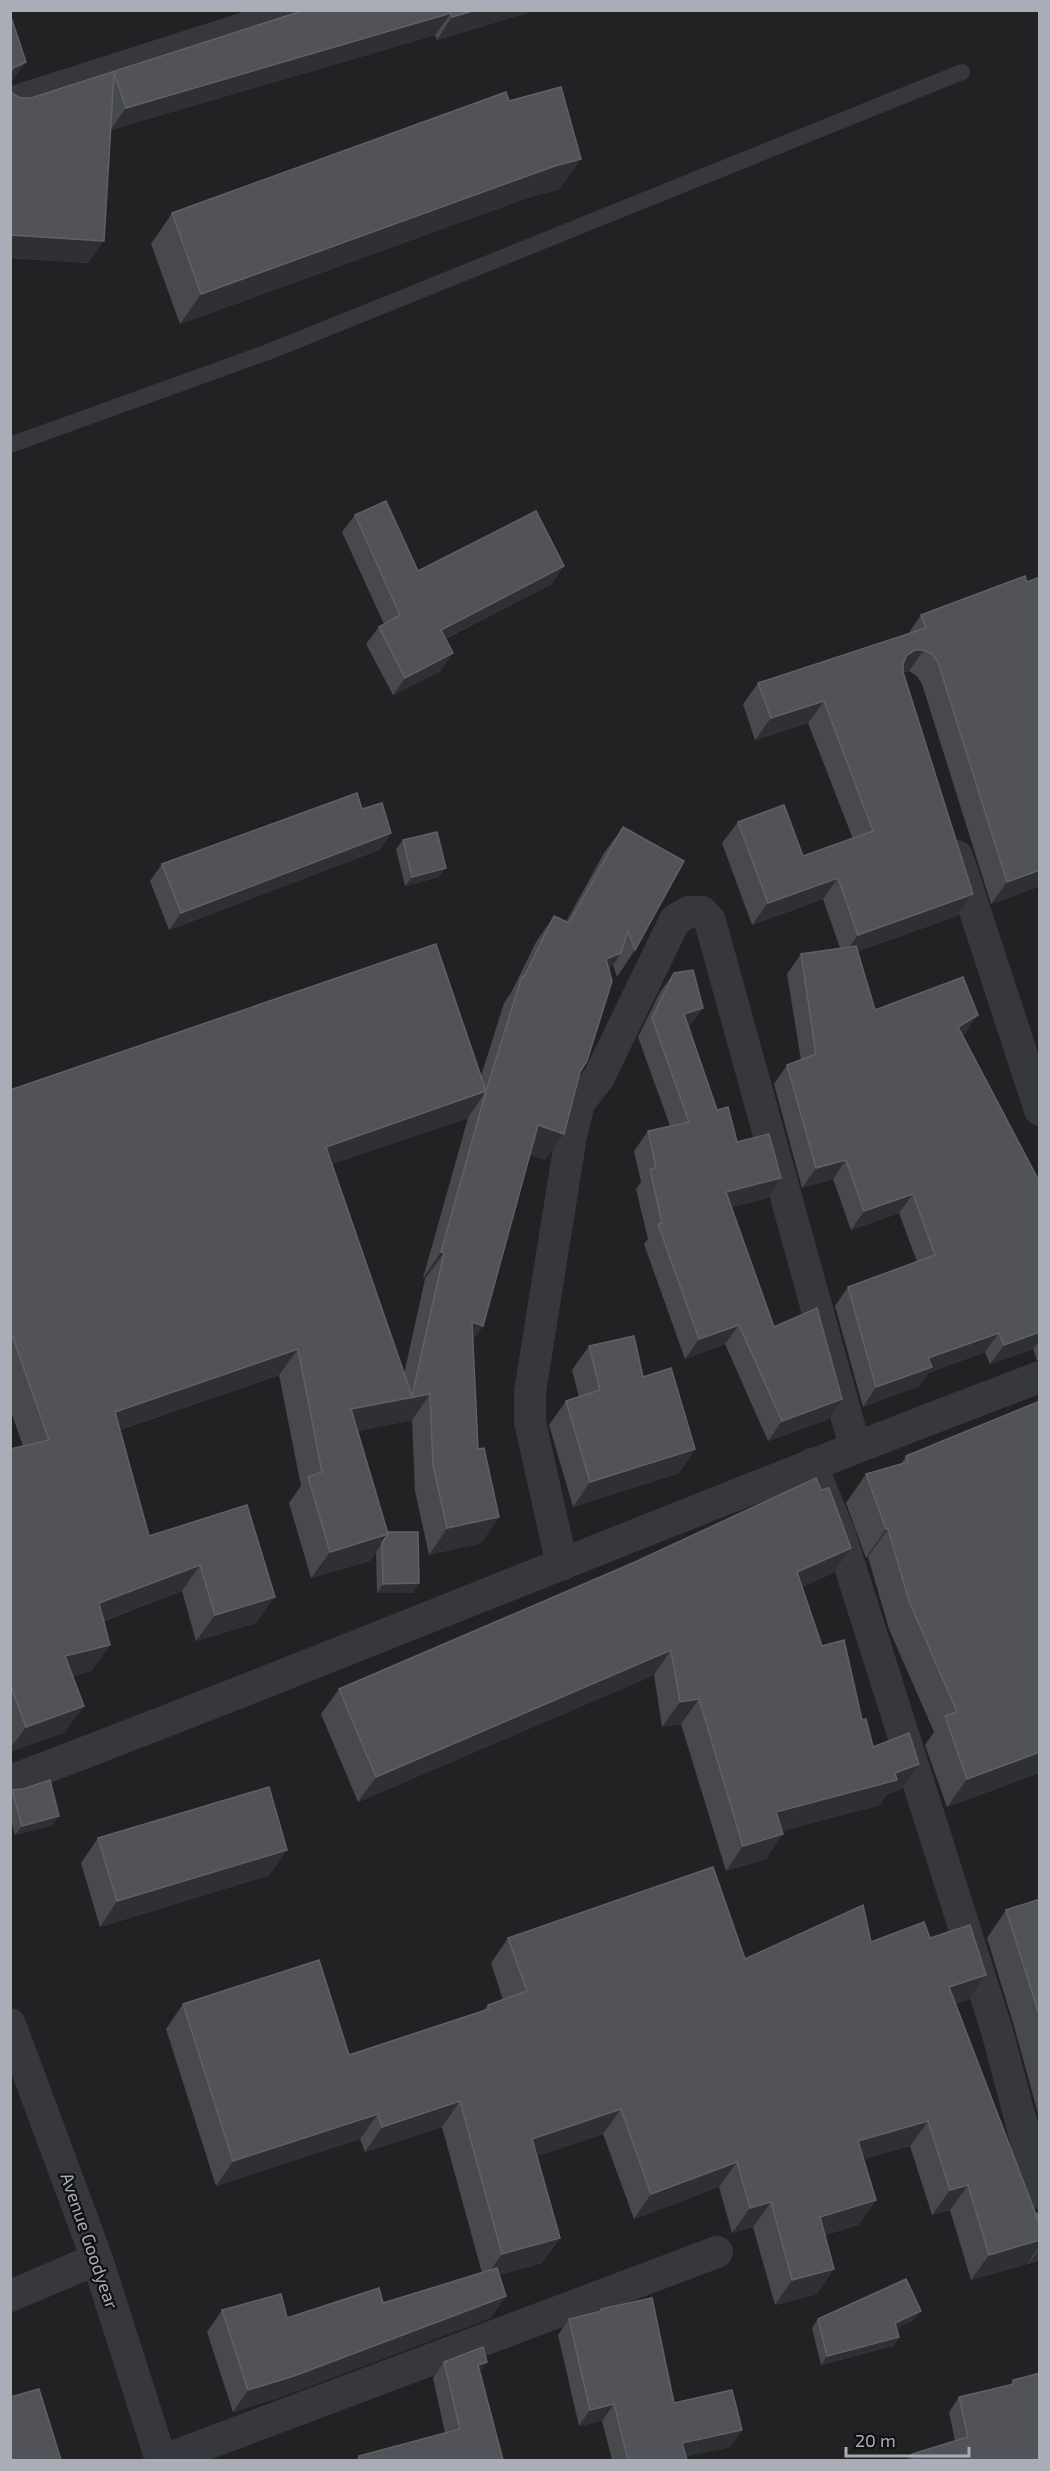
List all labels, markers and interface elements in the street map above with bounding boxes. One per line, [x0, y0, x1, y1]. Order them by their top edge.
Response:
street label: Avenue Goodyear [56, 2170, 124, 2312]
scale bar [846, 2420, 969, 2458]
text: 20 m [855, 2429, 896, 2451]

